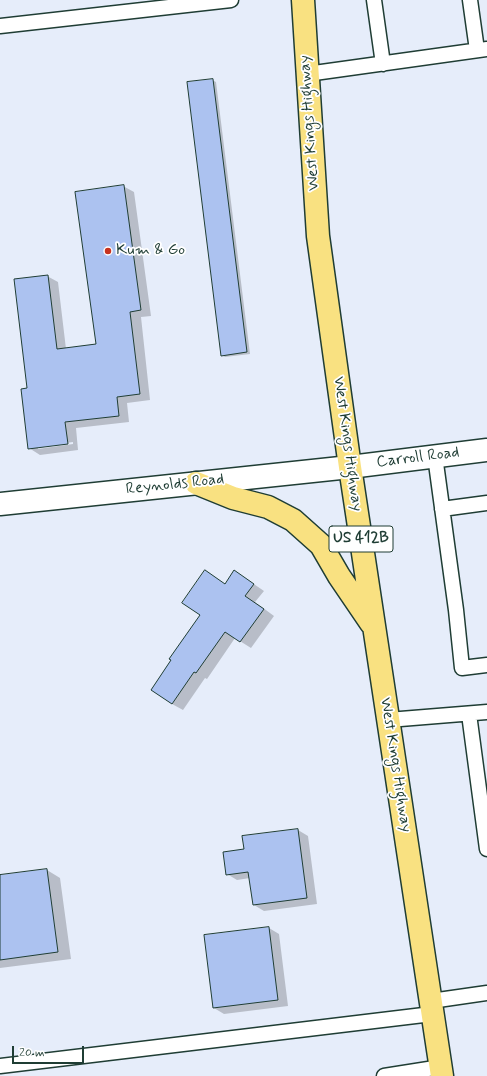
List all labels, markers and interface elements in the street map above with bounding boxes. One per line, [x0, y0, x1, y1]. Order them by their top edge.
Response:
street label: West Kings Highway [296, 54, 324, 192]
place label: Kum & Go [116, 241, 185, 261]
marker: Kum & Go [103, 246, 113, 256]
street label: West Kings Highway [328, 375, 366, 513]
street label: Carroll Road [376, 443, 460, 473]
street label: Reynolds Road [125, 470, 225, 500]
road number: US 412B [329, 526, 393, 552]
street label: West Kings Highway [375, 696, 415, 834]
scale bar [14, 1038, 86, 1064]
text: 20 m [19, 1045, 45, 1061]

